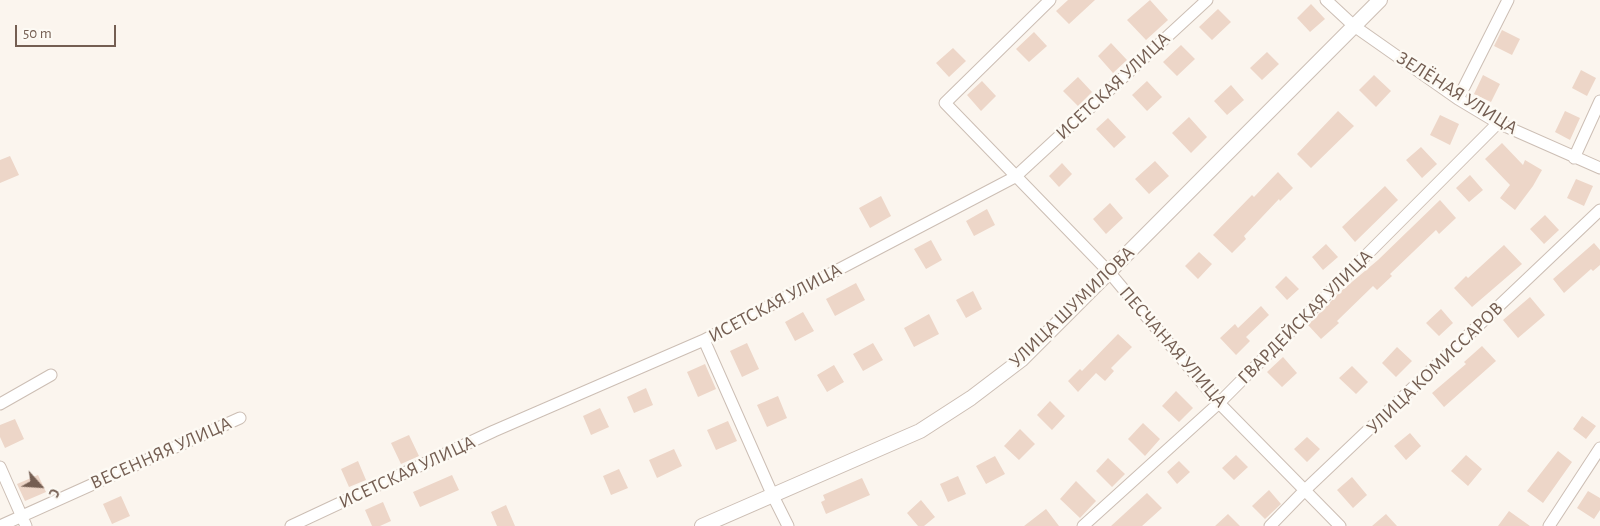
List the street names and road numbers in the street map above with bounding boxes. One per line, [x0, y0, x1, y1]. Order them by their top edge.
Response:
street label: ИСЕТСКАЯ УЛИЦА [1051, 27, 1175, 145]
street label: ЗЕЛЁНАЯ УЛИЦА [1392, 47, 1522, 139]
street label: УЛИЦА ШУМИЛОВА [1005, 241, 1139, 373]
street label: ГВАРДЕЙСКАЯ УЛИЦА [1233, 245, 1377, 389]
street label: ИСЕТСКАЯ УЛИЦА [704, 258, 846, 348]
street label: ПЕСЧАНАЯ УЛИЦА [1114, 282, 1232, 412]
street label: УЛИЦА КОМИССАРОВ [1362, 297, 1508, 439]
street label: ВЕСЕННЯЯ УЛИЦА [87, 412, 235, 494]
street label: ИСЕТСКАЯ УЛИЦА [335, 430, 479, 514]

